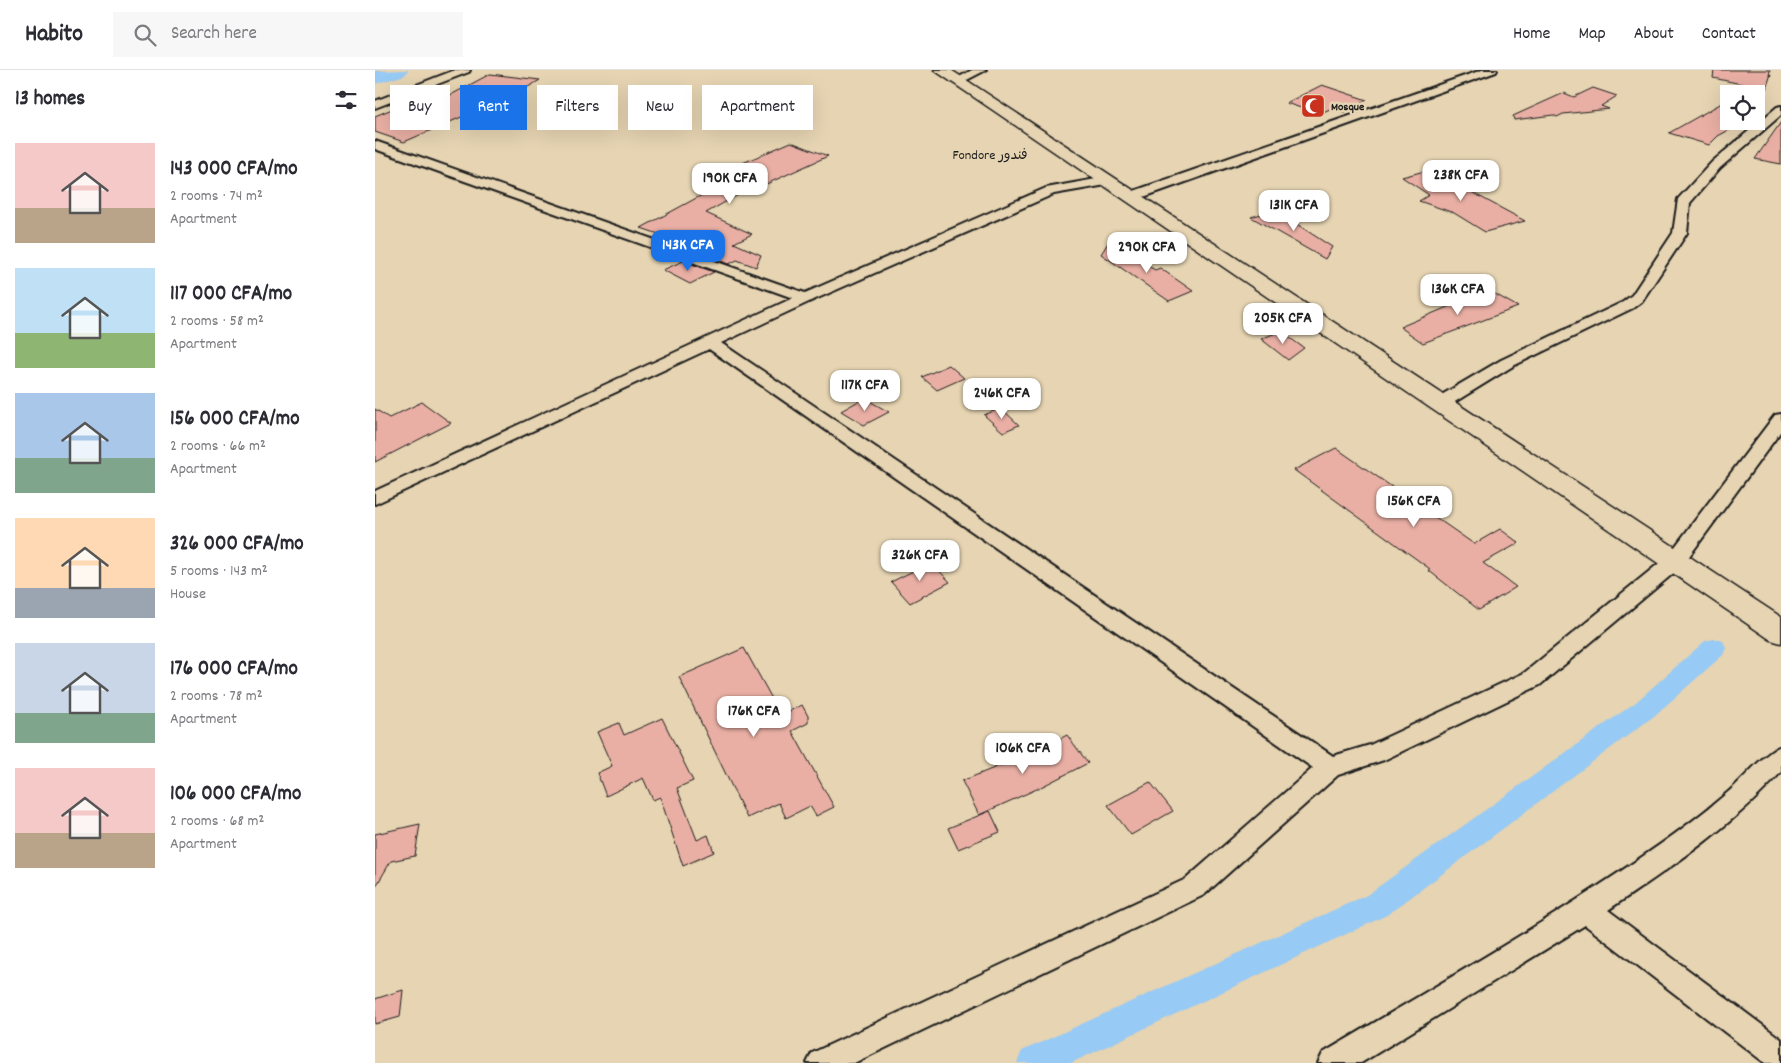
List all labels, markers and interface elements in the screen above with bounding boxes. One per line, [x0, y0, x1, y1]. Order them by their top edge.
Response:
search box [113, 12, 463, 57]
text: Habito [25, 18, 83, 52]
icon: search [131, 21, 159, 49]
text: Search here [171, 21, 257, 48]
text: Home [1513, 22, 1550, 47]
text: Map [1578, 22, 1606, 47]
text: About [1634, 22, 1674, 47]
text: Contact [1702, 22, 1756, 47]
text: 13 homes [15, 85, 85, 115]
chip: Buy [390, 85, 450, 130]
chip: Rent [460, 85, 527, 130]
chip: Filters [537, 85, 618, 130]
chip: New [628, 85, 692, 130]
chip: Apartment [702, 85, 813, 130]
map controls [1720, 85, 1765, 130]
button: locate [1720, 85, 1765, 130]
icon: filters [332, 86, 360, 114]
mosque icon: Mosque [1300, 93, 1326, 119]
place label: Mosque [1331, 99, 1365, 116]
district label: Fondore فندور [952, 146, 1028, 166]
text: 143 000 CFA/mo [170, 155, 298, 185]
pin: 238K CFA [1409, 160, 1513, 202]
pin: 190K CFA [678, 162, 782, 205]
icon: home [55, 163, 115, 223]
text: 238K CFA [1433, 164, 1489, 187]
text: 190K CFA [703, 167, 757, 190]
text: 2 rooms · 74 m² [170, 185, 263, 208]
pin: 131K CFA [1242, 190, 1346, 232]
text: 131K CFA [1270, 194, 1318, 217]
text: Apartment [170, 208, 237, 231]
pin: 143K CFA [636, 230, 740, 272]
pin: 290K CFA [1095, 232, 1199, 274]
text: 143K CFA [662, 234, 714, 257]
text: 290K CFA [1118, 236, 1176, 259]
pin: 136K CFA [1406, 274, 1510, 316]
text: 136K CFA [1431, 278, 1485, 301]
text: 117 000 CFA/mo [170, 280, 292, 310]
icon: home [55, 288, 115, 348]
pin: 205K CFA [1231, 302, 1335, 345]
text: 205K CFA [1254, 307, 1312, 330]
text: 2 rooms · 58 m² [170, 310, 264, 333]
text: Apartment [170, 333, 237, 356]
pin: 117K CFA [813, 370, 917, 412]
text: 117K CFA [841, 374, 889, 397]
pin: 246K CFA [950, 378, 1054, 420]
text: 246K CFA [974, 382, 1030, 405]
text: 156 000 CFA/mo [170, 405, 300, 435]
icon: home [55, 413, 115, 473]
text: 2 rooms · 66 m² [170, 435, 266, 458]
text: Apartment [170, 458, 237, 481]
pin: 156K CFA [1362, 486, 1466, 528]
text: 156K CFA [1387, 490, 1441, 513]
text: 326 000 CFA/mo [170, 530, 304, 560]
icon: home [55, 538, 115, 598]
pin: 326K CFA [868, 540, 972, 582]
text: 326K CFA [892, 544, 948, 567]
text: 5 rooms · 143 m² [170, 560, 268, 583]
text: House [170, 583, 206, 606]
text: 176 000 CFA/mo [170, 655, 298, 685]
icon: home [55, 663, 115, 723]
text: 2 rooms · 78 m² [170, 685, 263, 708]
pin: 176K CFA [702, 696, 806, 738]
text: 176K CFA [728, 700, 780, 723]
text: Apartment [170, 708, 237, 731]
pin: 106K CFA [971, 732, 1075, 775]
text: 106K CFA [996, 737, 1050, 760]
text: 106 000 CFA/mo [170, 780, 301, 810]
icon: home [55, 788, 115, 848]
text: 2 rooms · 68 m² [170, 810, 264, 833]
text: Apartment [170, 833, 237, 856]

